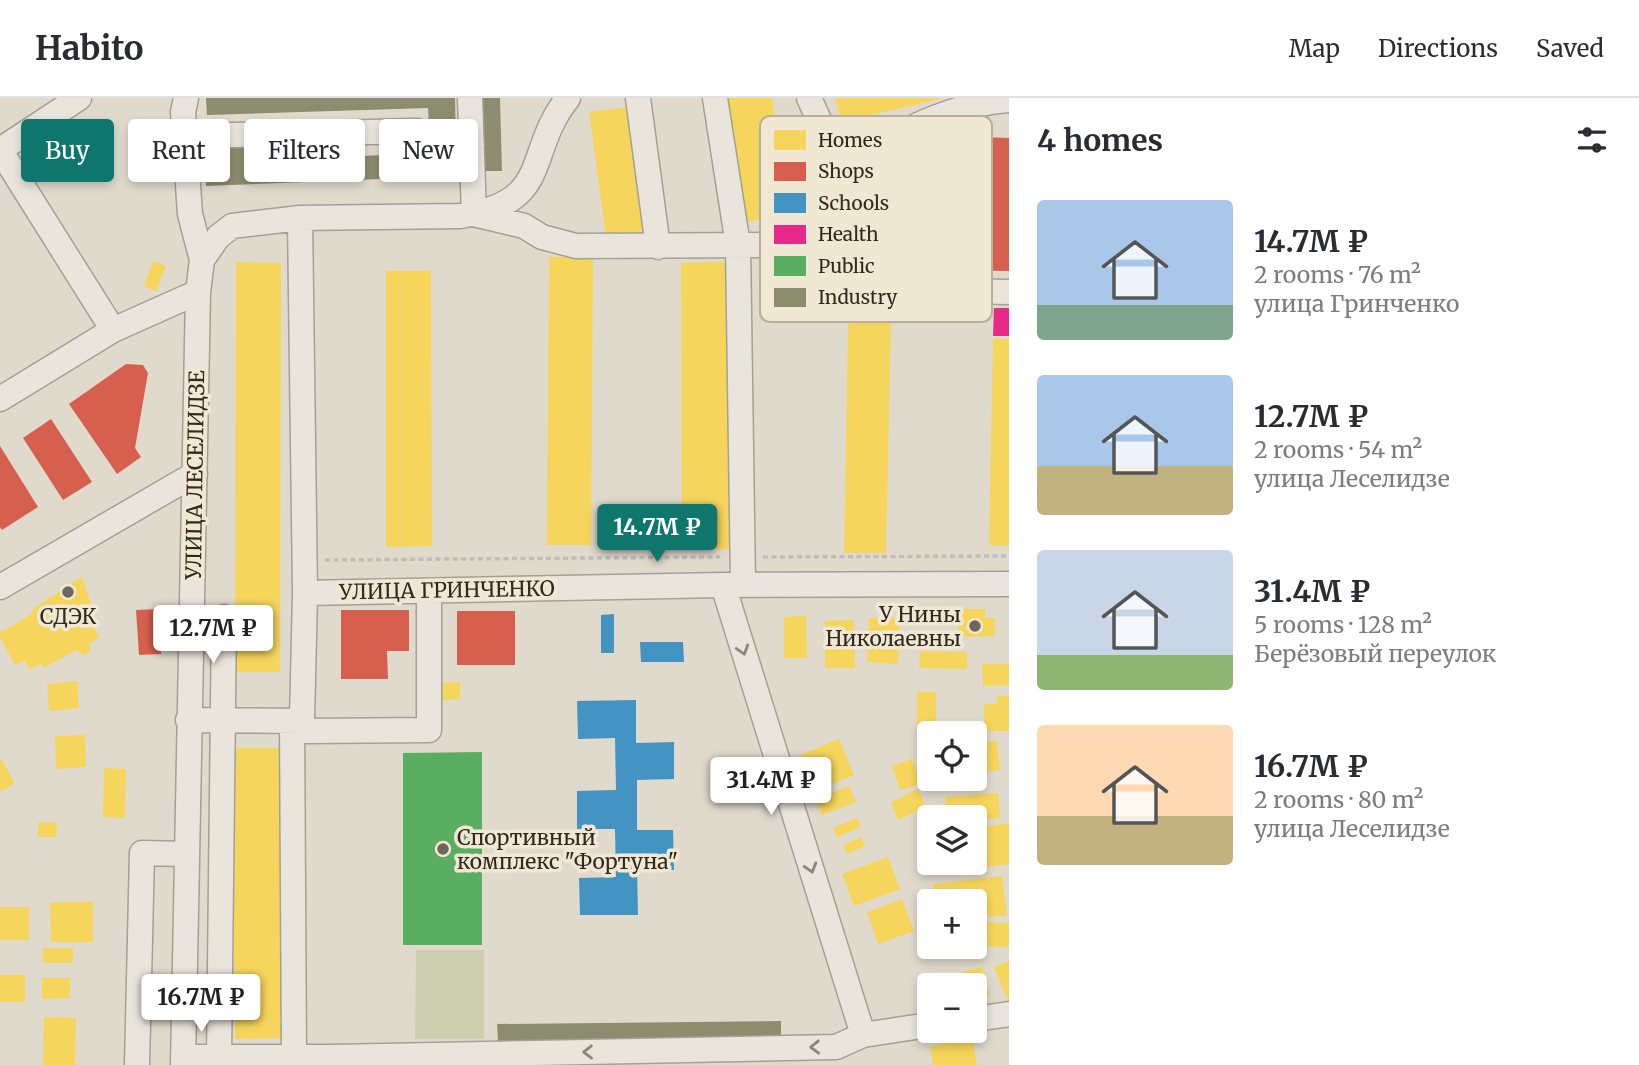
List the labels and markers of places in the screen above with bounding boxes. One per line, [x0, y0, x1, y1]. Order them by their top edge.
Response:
pin: 14.7M ₽ [592, 504, 722, 564]
marker: СДЭК [60, 584, 76, 600]
place label: У Нины Николаевны [826, 601, 961, 652]
place label: СДЭК [40, 603, 96, 630]
pin: 12.7M ₽ [148, 606, 278, 665]
marker: У Нины Николаевны [967, 618, 983, 634]
pin: 31.4M ₽ [706, 758, 836, 817]
place label: Спортивный комплекс "Фортуна" [457, 824, 678, 875]
marker: Спортивный комплекс "Фортуна" [435, 841, 451, 857]
pin: 16.7M ₽ [136, 974, 266, 1034]

